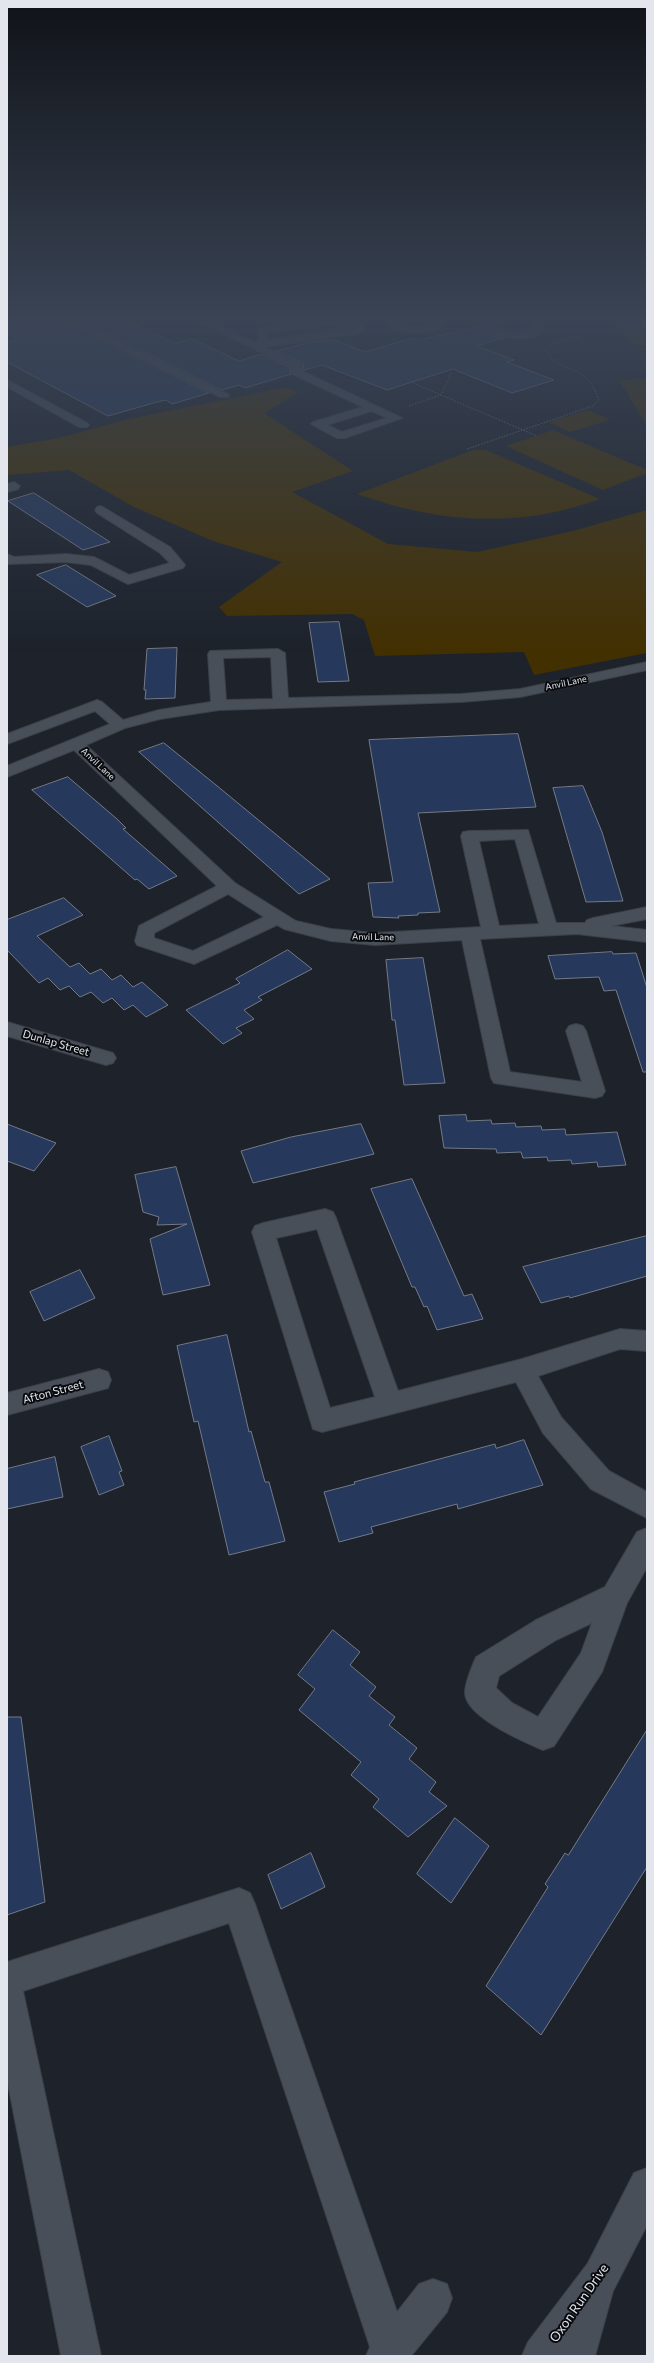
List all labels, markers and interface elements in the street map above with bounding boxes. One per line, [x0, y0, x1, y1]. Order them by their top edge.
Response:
street label: Anvil Lane [544, 673, 588, 693]
street label: Anvil Lane [79, 746, 117, 782]
street label: Anvil Lane [352, 931, 394, 943]
street label: Dunlap Street [21, 1027, 91, 1059]
street label: Afton Street [21, 1378, 85, 1406]
street label: Oxon Run Drive [546, 2261, 612, 2345]

